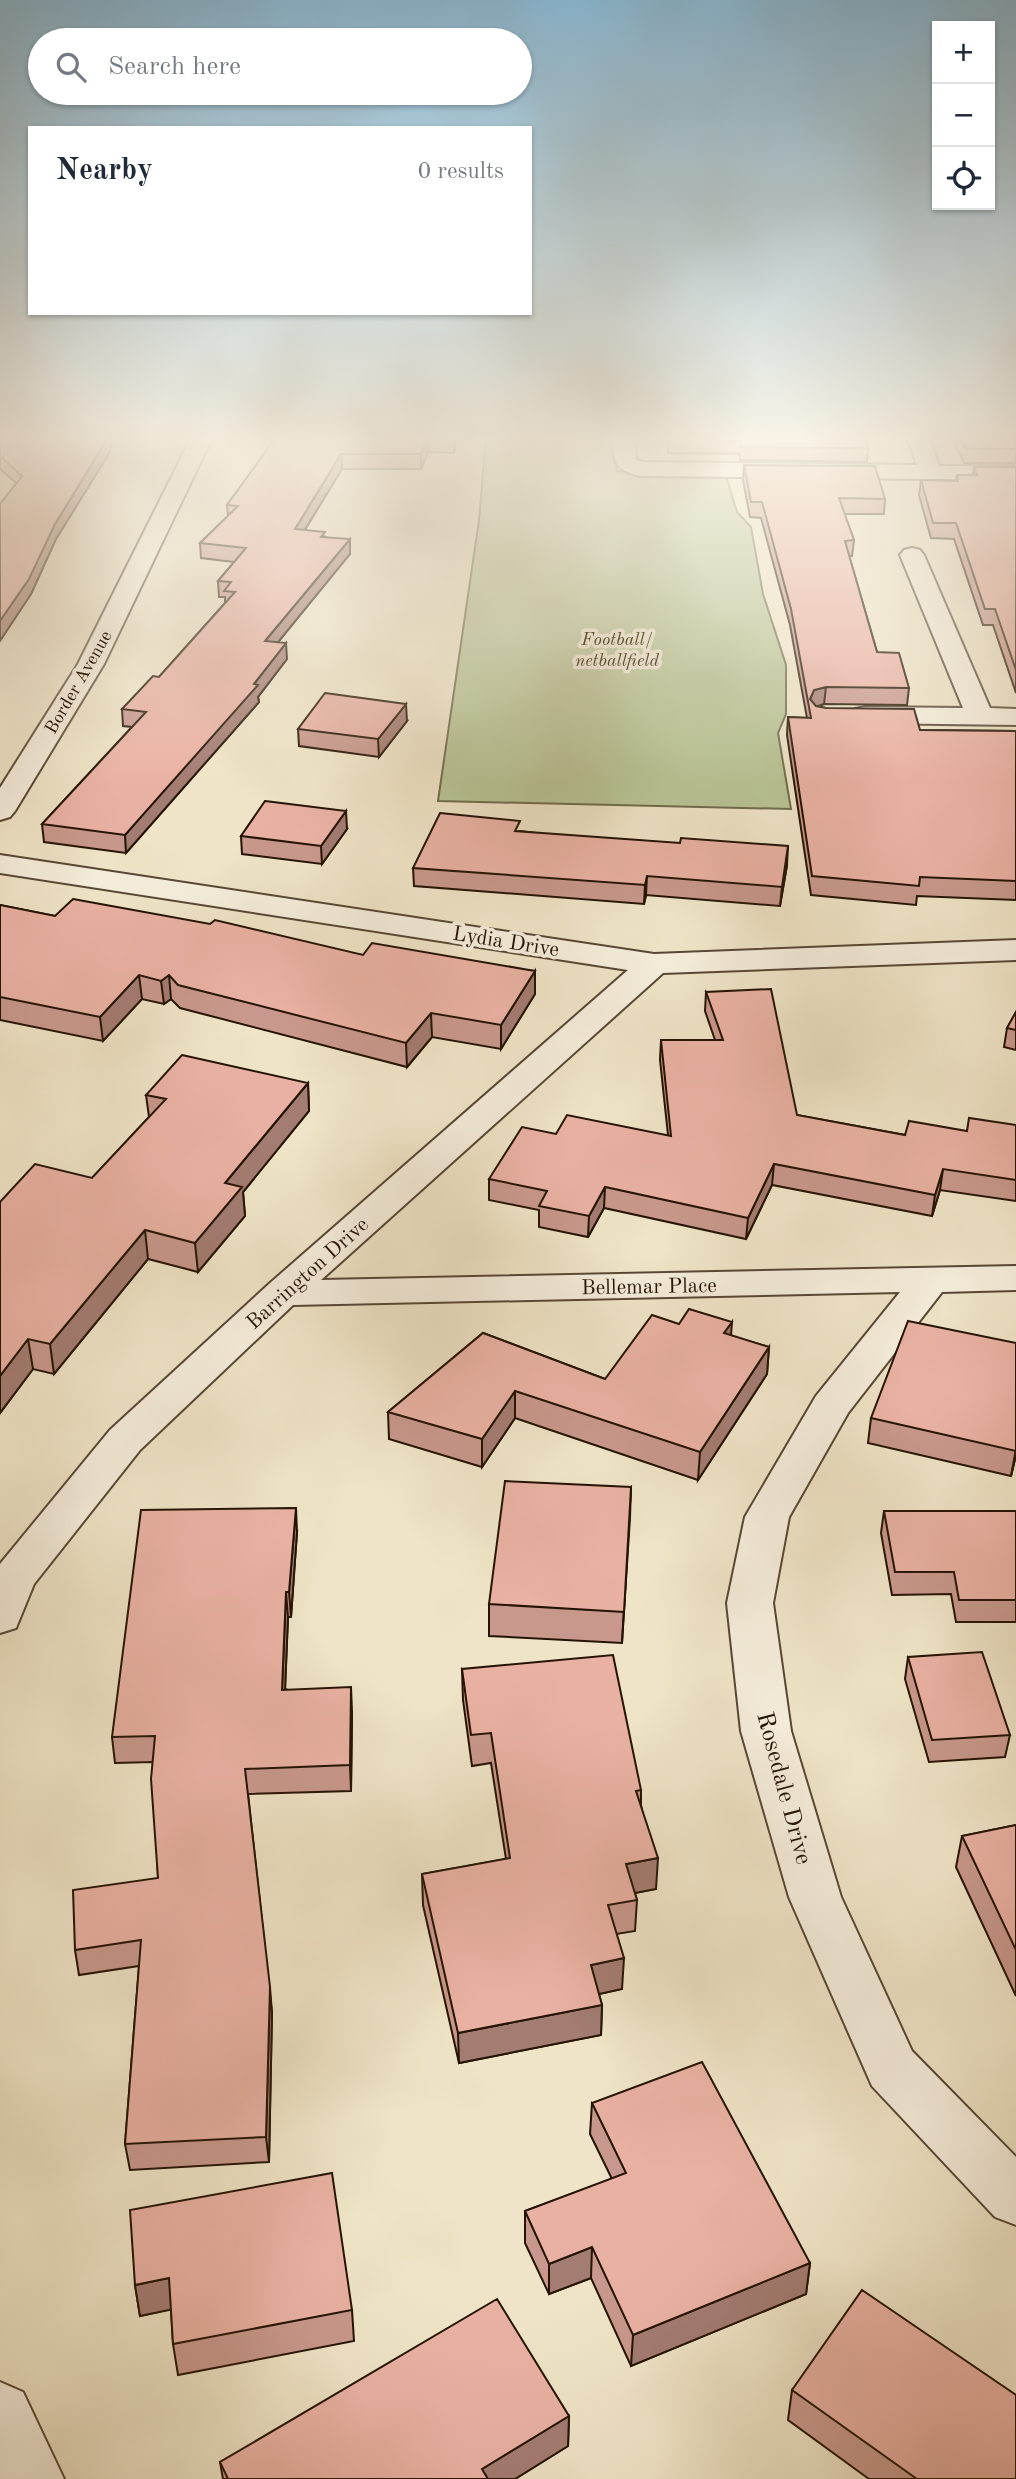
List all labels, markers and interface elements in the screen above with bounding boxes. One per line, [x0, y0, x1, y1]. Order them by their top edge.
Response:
map controls [932, 21, 995, 210]
button: + [932, 21, 995, 84]
search box [28, 28, 532, 105]
icon: search [52, 48, 90, 86]
text: Search here [108, 54, 241, 80]
button: − [932, 84, 995, 147]
button: locate [932, 147, 995, 210]
text: Nearby [56, 156, 153, 186]
text: 0 results [418, 160, 504, 183]
street label: Border Avenue [42, 628, 116, 737]
park label: Football/ netballfield [575, 631, 660, 670]
street label: Lydia Drive [451, 924, 561, 961]
street label: Barrington Drive [243, 1214, 373, 1334]
street label: Bellemar Place [581, 1276, 717, 1299]
street label: Rosedale Drive [751, 1710, 815, 1867]

